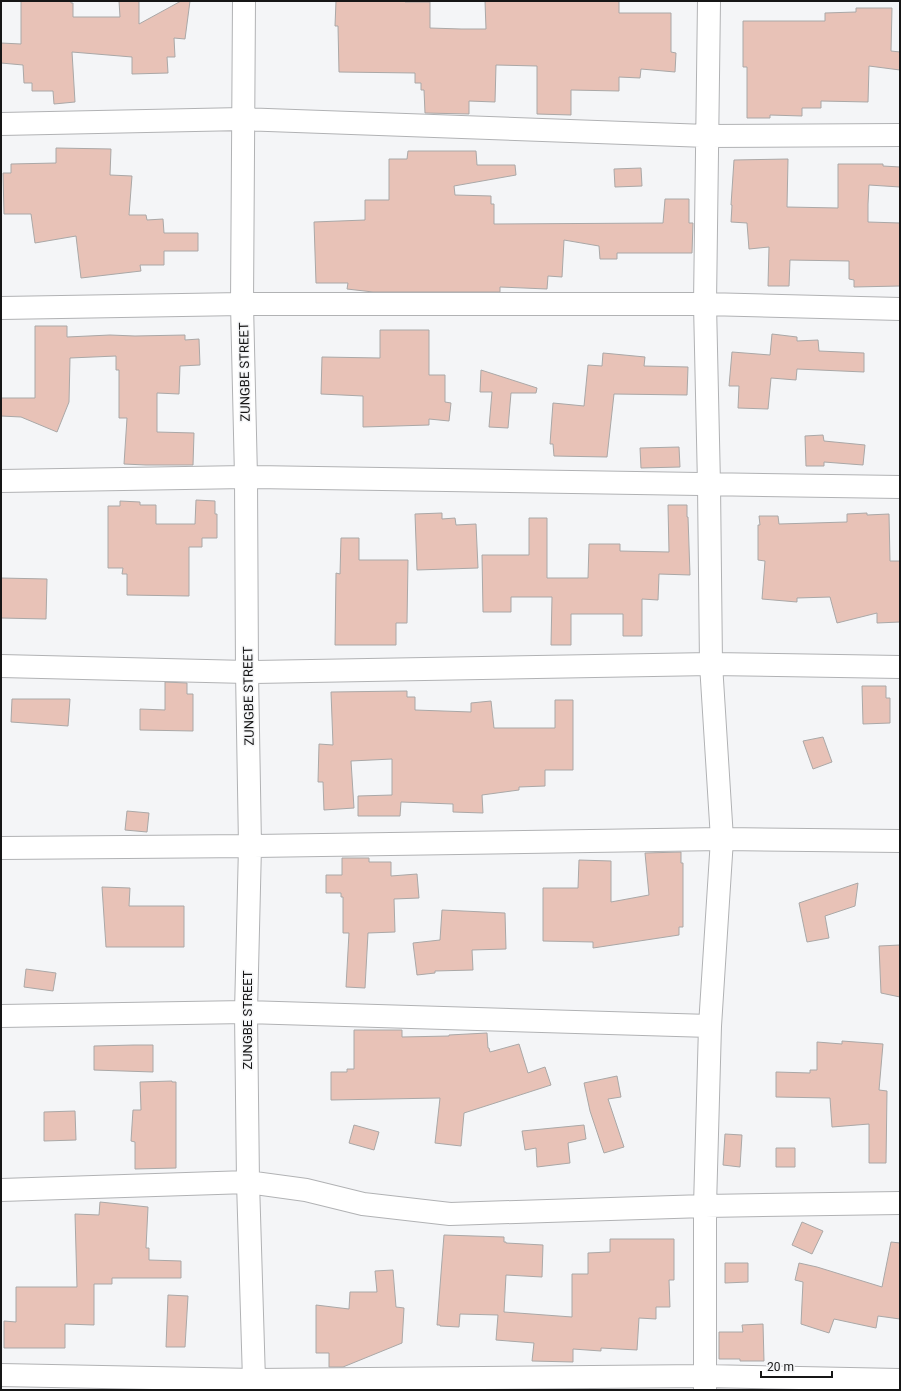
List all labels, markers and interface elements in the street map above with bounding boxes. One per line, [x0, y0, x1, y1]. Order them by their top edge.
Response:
street label: ZUNGBE STREET [236, 322, 253, 422]
street label: ZUNGBE STREET [240, 646, 257, 746]
street label: ZUNGBE STREET [240, 970, 255, 1070]
scale bar [761, 1353, 832, 1379]
text: 20 m [767, 1360, 794, 1374]

